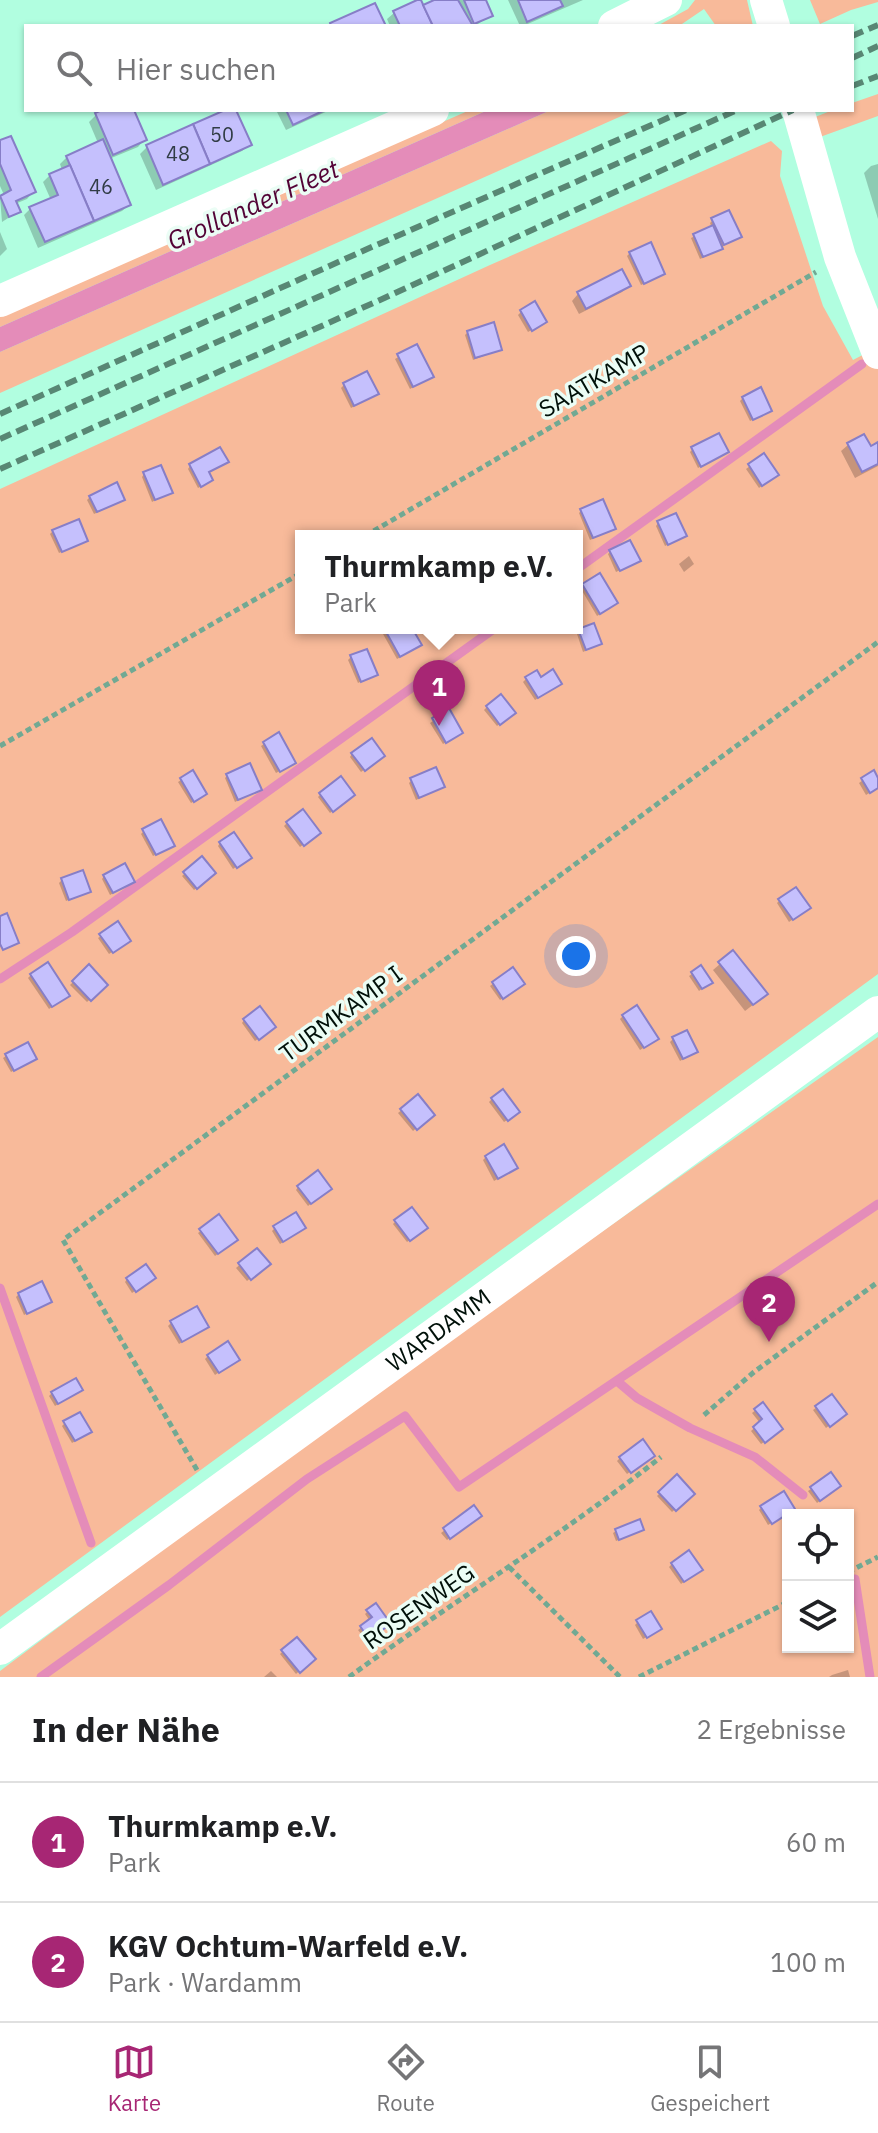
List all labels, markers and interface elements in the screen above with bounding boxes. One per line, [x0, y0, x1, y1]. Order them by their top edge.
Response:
search box [24, 24, 854, 112]
icon: search [52, 46, 96, 90]
text: Hier suchen [116, 49, 277, 88]
house number: 50 [210, 121, 234, 148]
house number: 48 [166, 140, 190, 167]
water label: Grollander Fleet [162, 151, 344, 257]
house number: 46 [89, 173, 113, 200]
street label: SAATKAMP [533, 336, 654, 424]
popup [295, 530, 583, 634]
text: Thurmkamp e.V. [324, 546, 554, 585]
text: Park [324, 585, 377, 619]
pin: 1 [413, 660, 465, 726]
your location [556, 936, 596, 976]
street label: TURMKAMP I [272, 958, 408, 1069]
pin: 2 [743, 1276, 795, 1342]
street label: WARDAMM [379, 1281, 497, 1379]
map controls [782, 1509, 854, 1653]
button: locate [782, 1509, 854, 1581]
street label: ROSENWEG [356, 1556, 480, 1656]
button: layers [782, 1581, 854, 1653]
text: In der Nähe [32, 1707, 220, 1751]
text: 2 Ergebnisse [697, 1712, 846, 1746]
text: Thurmkamp e.V. [108, 1806, 338, 1845]
text: 1 [50, 1825, 66, 1859]
text: 60 m [786, 1825, 846, 1859]
text: Park [108, 1845, 161, 1879]
text: KGV Ochtum-Warfeld e.V. [108, 1926, 468, 1965]
text: 2 [50, 1945, 66, 1979]
text: 100 m [770, 1945, 846, 1979]
text: Park · Wardamm [108, 1965, 302, 1999]
tab: Karte [108, 2040, 161, 2117]
tab: Route [377, 2040, 435, 2117]
tab: Gespeichert [650, 2040, 770, 2117]

